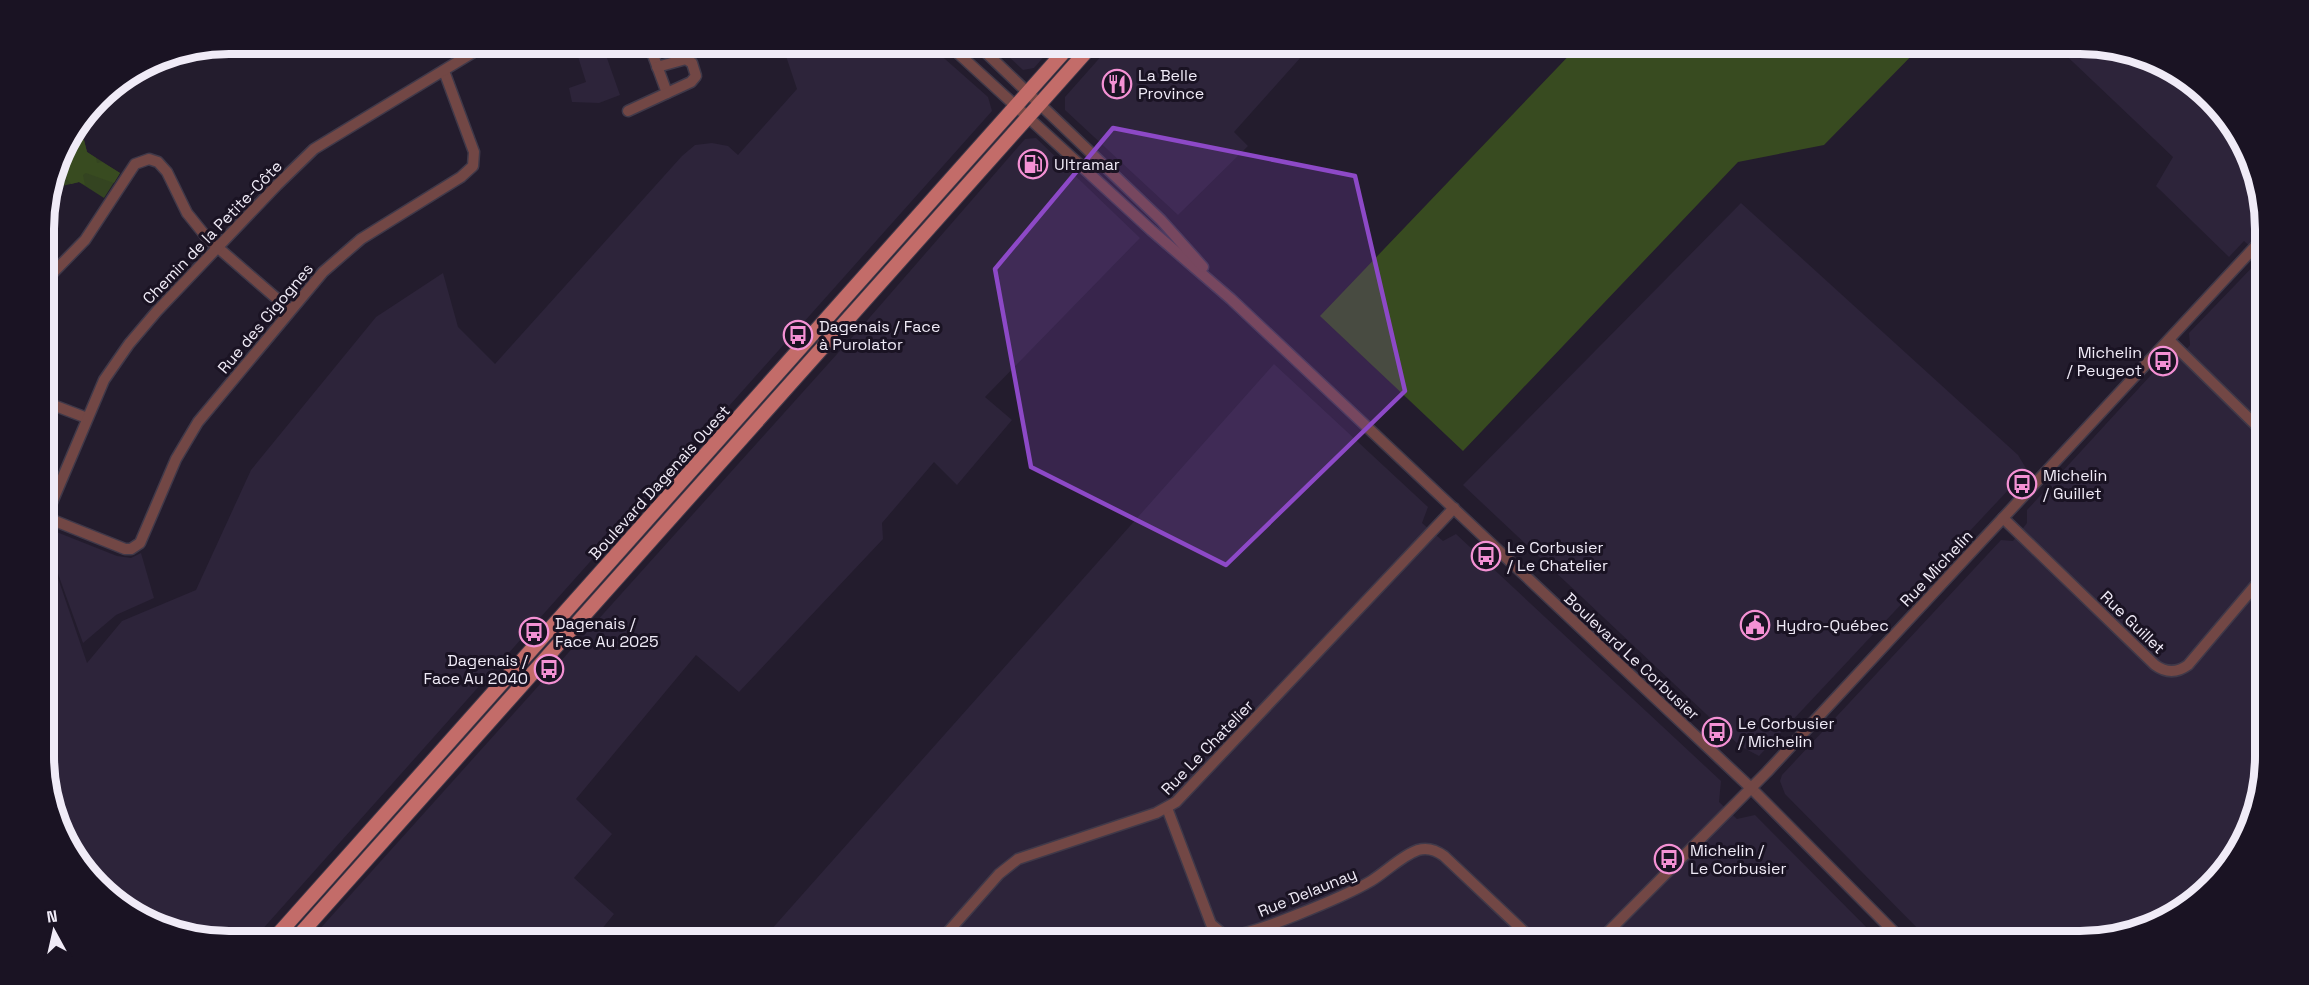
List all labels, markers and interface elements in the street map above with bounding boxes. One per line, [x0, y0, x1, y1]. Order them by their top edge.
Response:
place label: La Belle Province [1138, 65, 1204, 104]
restaurant icon: La Belle Province [1101, 68, 1133, 100]
fuel station icon: Ultramar [1017, 148, 1049, 180]
place label: Ultramar [1054, 154, 1120, 175]
street label: Chemin de la Petite-Côte [138, 156, 287, 309]
street label: Rue des Cigognes [213, 259, 318, 378]
place label: Dagenais / Face à Purolator [819, 316, 940, 355]
bus stop icon: Dagenais / Face à Purolator [782, 319, 814, 351]
place label: Michelin / Peugeot [2067, 342, 2142, 381]
bus stop icon: Michelin / Peugeot [2147, 345, 2179, 377]
street label: Boulevard Dagenais Ouest [584, 400, 735, 564]
place label: Michelin / Guillet [2043, 465, 2107, 504]
bus stop icon: Michelin / Guillet [2006, 468, 2038, 500]
street label: Rue Michelin [1895, 525, 1977, 611]
place label: Le Corbusier / Le Chatelier [1507, 537, 1608, 576]
bus stop icon: Le Corbusier / Le Chatelier [1470, 540, 1502, 572]
street label: Rue Guillet [2096, 586, 2169, 658]
street label: Boulevard Le Corbusier [1560, 588, 1704, 725]
public building icon: Hydro-Québec [1739, 609, 1771, 641]
place label: Dagenais / Face Au 2025 [555, 613, 659, 652]
place label: Hydro-Québec [1776, 615, 1889, 636]
bus stop icon: Dagenais / Face Au 2025 [518, 616, 550, 648]
place label: Dagenais / Face Au 2040 [423, 650, 528, 689]
bus stop icon: Dagenais / Face Au 2040 [533, 653, 565, 685]
street label: Rue Le Chatelier [1157, 695, 1258, 799]
place label: Le Corbusier / Michelin [1738, 713, 1834, 752]
bus stop icon: Le Corbusier / Michelin [1701, 716, 1733, 748]
place label: Michelin / Le Corbusier [1690, 840, 1786, 879]
bus stop icon: Michelin / Le Corbusier [1653, 843, 1685, 875]
street label: Rue Delaunay [1255, 863, 1360, 922]
north arrow [24, 901, 84, 961]
text: N [45, 905, 59, 928]

